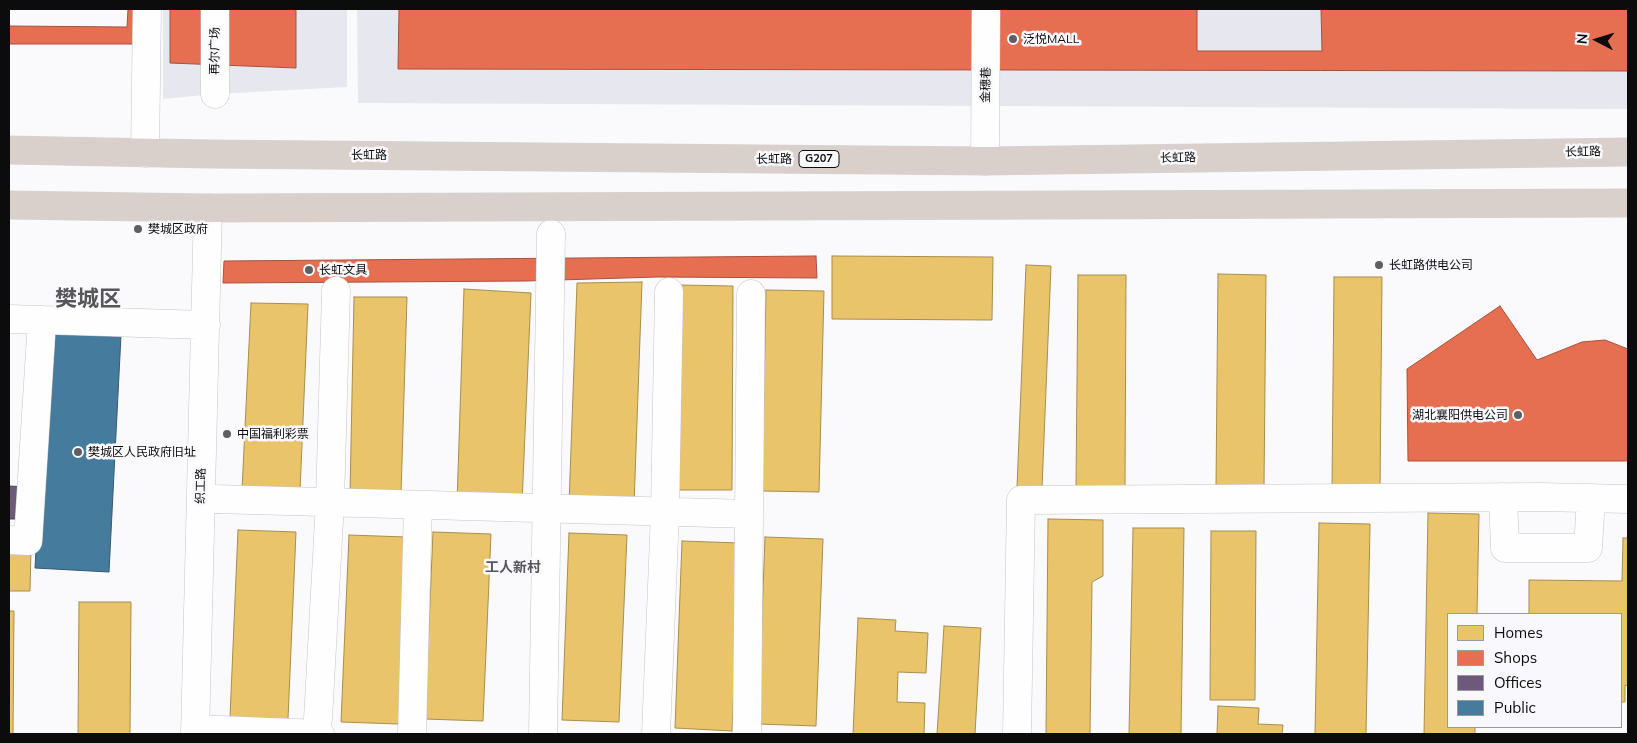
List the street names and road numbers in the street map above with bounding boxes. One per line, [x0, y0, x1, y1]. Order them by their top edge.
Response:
street label: 再尔广场 [207, 27, 223, 75]
street label: 金穗巷 [978, 67, 994, 103]
street label: 长虹路 [1565, 144, 1601, 160]
street label: 长虹路 [351, 148, 387, 162]
road number: G207 [799, 150, 839, 168]
street label: 长虹路 [1160, 150, 1196, 166]
street label: 长虹路 [756, 152, 792, 166]
street label: 织工路 [193, 468, 209, 504]

